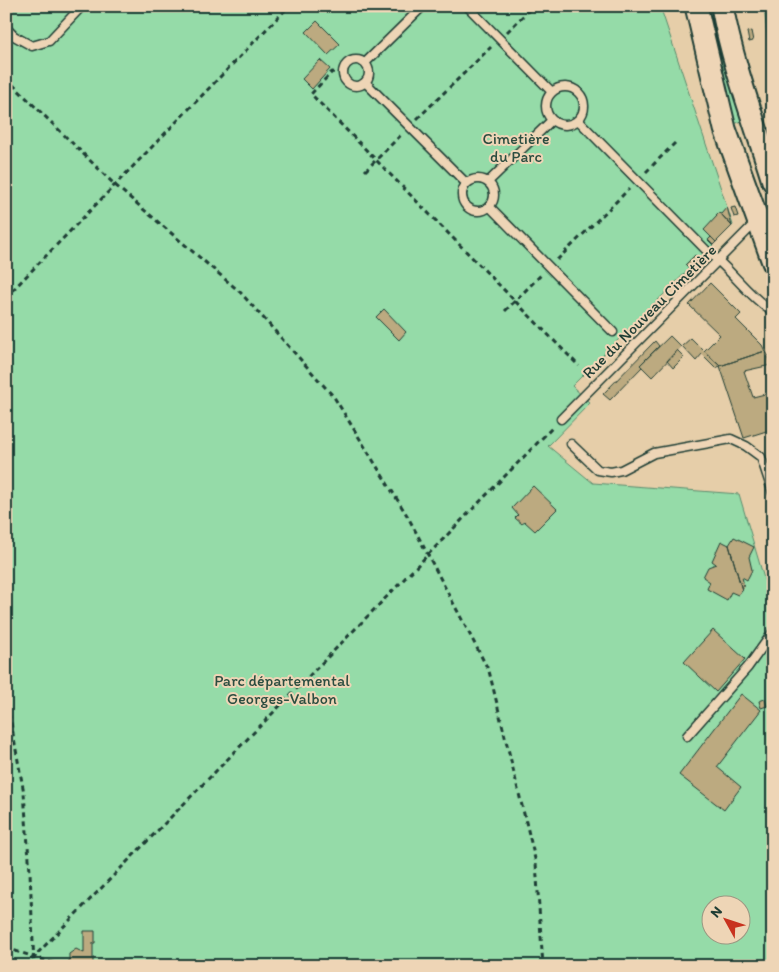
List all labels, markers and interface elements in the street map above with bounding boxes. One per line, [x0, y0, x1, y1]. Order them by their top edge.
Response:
park label: Cimetière du Parc [482, 129, 550, 166]
street label: Rue du Nouveau Cimetière [578, 240, 721, 382]
park label: Parc départemental Georges-Valbon [214, 671, 350, 708]
north arrow [702, 894, 752, 944]
text: N [707, 903, 726, 921]

